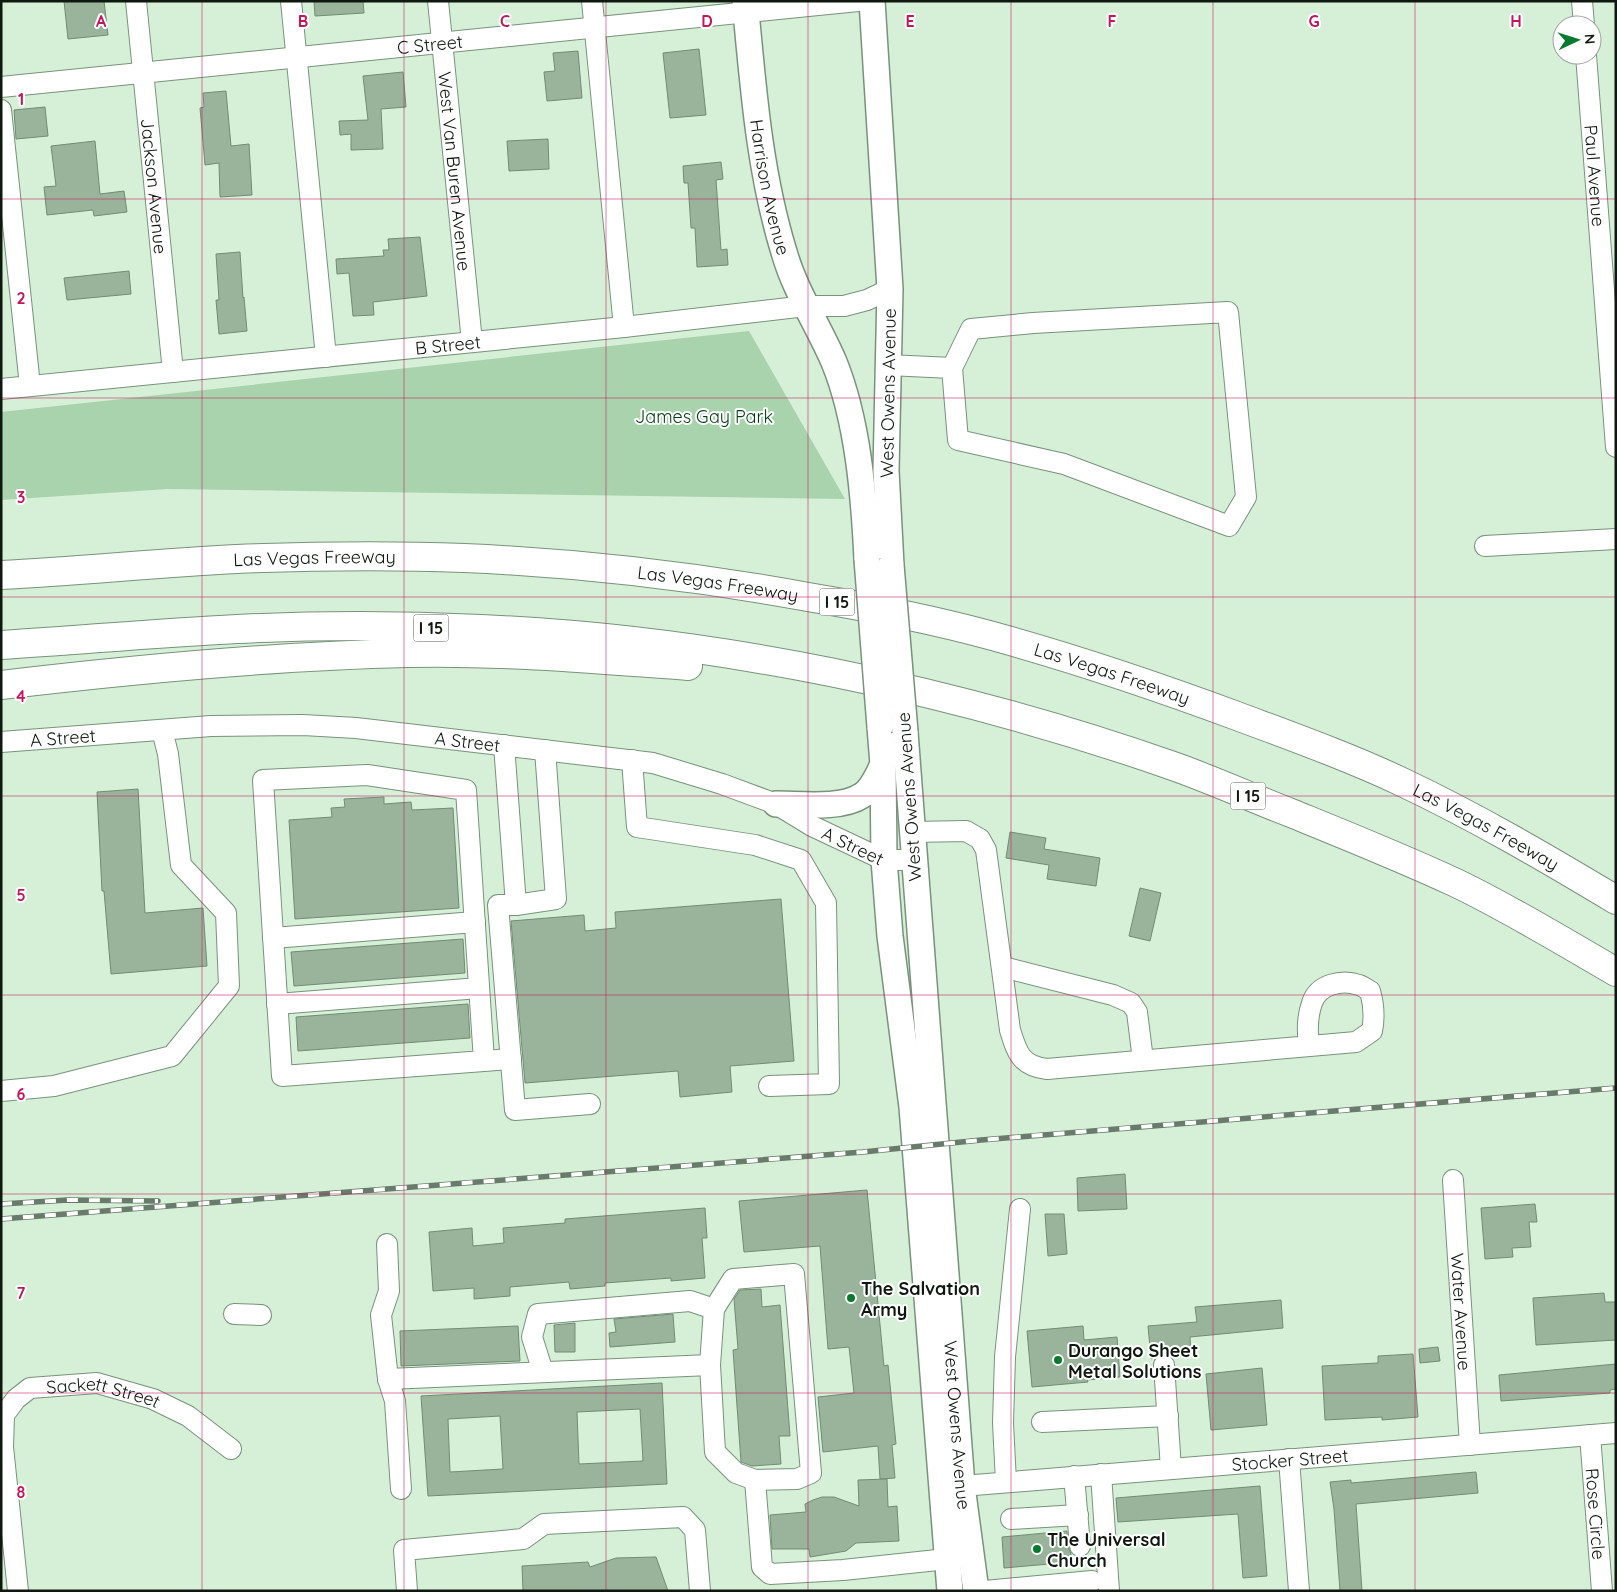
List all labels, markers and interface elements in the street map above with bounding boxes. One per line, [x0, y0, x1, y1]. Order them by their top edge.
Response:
text: A [96, 11, 107, 31]
text: B [298, 11, 308, 31]
text: C [500, 11, 510, 31]
text: D [701, 11, 713, 31]
text: E [905, 11, 915, 31]
text: F [1108, 11, 1117, 31]
text: G [1308, 11, 1320, 31]
text: H [1510, 11, 1522, 31]
north arrow [1552, 15, 1602, 65]
street label: C Street [396, 29, 464, 59]
text: N [1581, 33, 1599, 45]
street label: West Van Buren Avenue [434, 70, 476, 272]
text: 1 [18, 89, 24, 109]
street label: Jackson Avenue [136, 117, 173, 255]
street label: Harrison Avenue [746, 118, 796, 258]
street label: Paul Avenue [1580, 124, 1611, 228]
text: 2 [16, 288, 26, 308]
street label: West Owens Avenue [875, 308, 901, 478]
street label: B Street [414, 330, 482, 359]
park label: James Gay Park [635, 405, 773, 428]
text: 3 [17, 487, 25, 507]
street label: Las Vegas Freeway [233, 545, 396, 571]
street label: Las Vegas Freeway [636, 560, 800, 607]
road number: I 15 [820, 588, 854, 616]
road number: I 15 [414, 614, 448, 641]
street label: Las Vegas Freeway [1031, 637, 1193, 710]
text: 4 [16, 686, 26, 706]
street label: West Owens Avenue [892, 712, 926, 882]
street label: A Street [29, 723, 97, 751]
street label: A Street [434, 726, 502, 756]
street label: Las Vegas Freeway [1409, 778, 1563, 875]
road number: I 15 [1230, 782, 1266, 809]
street label: A Street [818, 821, 888, 870]
text: 5 [16, 885, 26, 905]
text: 6 [17, 1084, 26, 1104]
street label: Water Avenue [1446, 1252, 1477, 1371]
place label: The Salvation Army [861, 1277, 980, 1321]
text: 7 [17, 1283, 26, 1303]
marker: The Salvation Army [845, 1292, 857, 1304]
place label: Durango Sheet Metal Solutions [1068, 1339, 1202, 1383]
street label: West Owens Avenue [940, 1340, 977, 1511]
marker: Durango Sheet Metal Solutions [1052, 1354, 1064, 1366]
street label: Sackett Street [45, 1372, 164, 1412]
street label: Stocker Street [1231, 1443, 1349, 1476]
street label: Rose Circle [1581, 1467, 1611, 1561]
text: 8 [17, 1482, 26, 1502]
place label: The Universal Church [1047, 1528, 1166, 1572]
marker: The Universal Church [1031, 1543, 1043, 1555]

